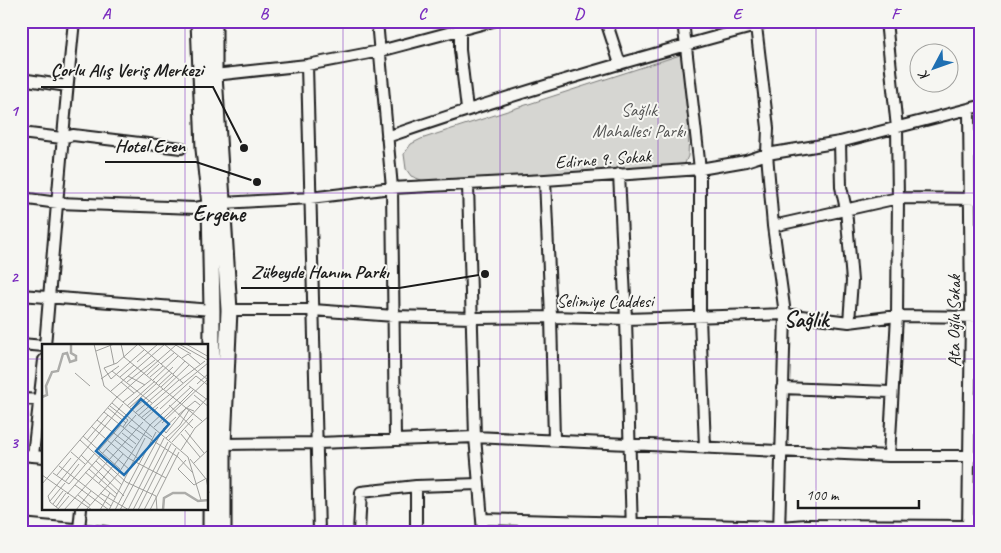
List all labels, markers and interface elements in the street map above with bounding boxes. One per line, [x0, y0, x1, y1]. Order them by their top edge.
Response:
text: A [102, 4, 112, 24]
text: B [260, 4, 270, 24]
text: C [418, 4, 428, 24]
text: D [574, 4, 585, 24]
text: E [733, 4, 744, 24]
text: F [891, 4, 902, 24]
north arrow [908, 42, 958, 92]
callout: Çorlu Alış Veriş Merkezi [41, 53, 213, 87]
text: Çorlu Alış Veriş Merkezi [51, 58, 206, 82]
text: K [914, 66, 933, 84]
park label: Sağlık Mahallesi Parkı [592, 99, 686, 142]
text: 1 [10, 101, 19, 121]
callout: Hotel Eren [105, 128, 196, 162]
text: Hotel Eren [115, 134, 187, 158]
street label: Edirne 9. Sokak [554, 145, 653, 173]
district label: Ergene [193, 200, 247, 228]
callout: Zübeyde Hanım Parkı [241, 254, 399, 288]
text: Zübeyde Hanım Parkı [251, 260, 390, 284]
text: 2 [10, 267, 19, 287]
street label: Ata Oğlu Sokak [943, 273, 965, 367]
street label: Selimiye Caddesi [557, 290, 656, 312]
district label: Sağlık [784, 306, 830, 334]
inset map [42, 344, 209, 510]
text: 3 [10, 433, 19, 453]
scale bar [798, 478, 920, 510]
text: 100 m [806, 486, 840, 505]

